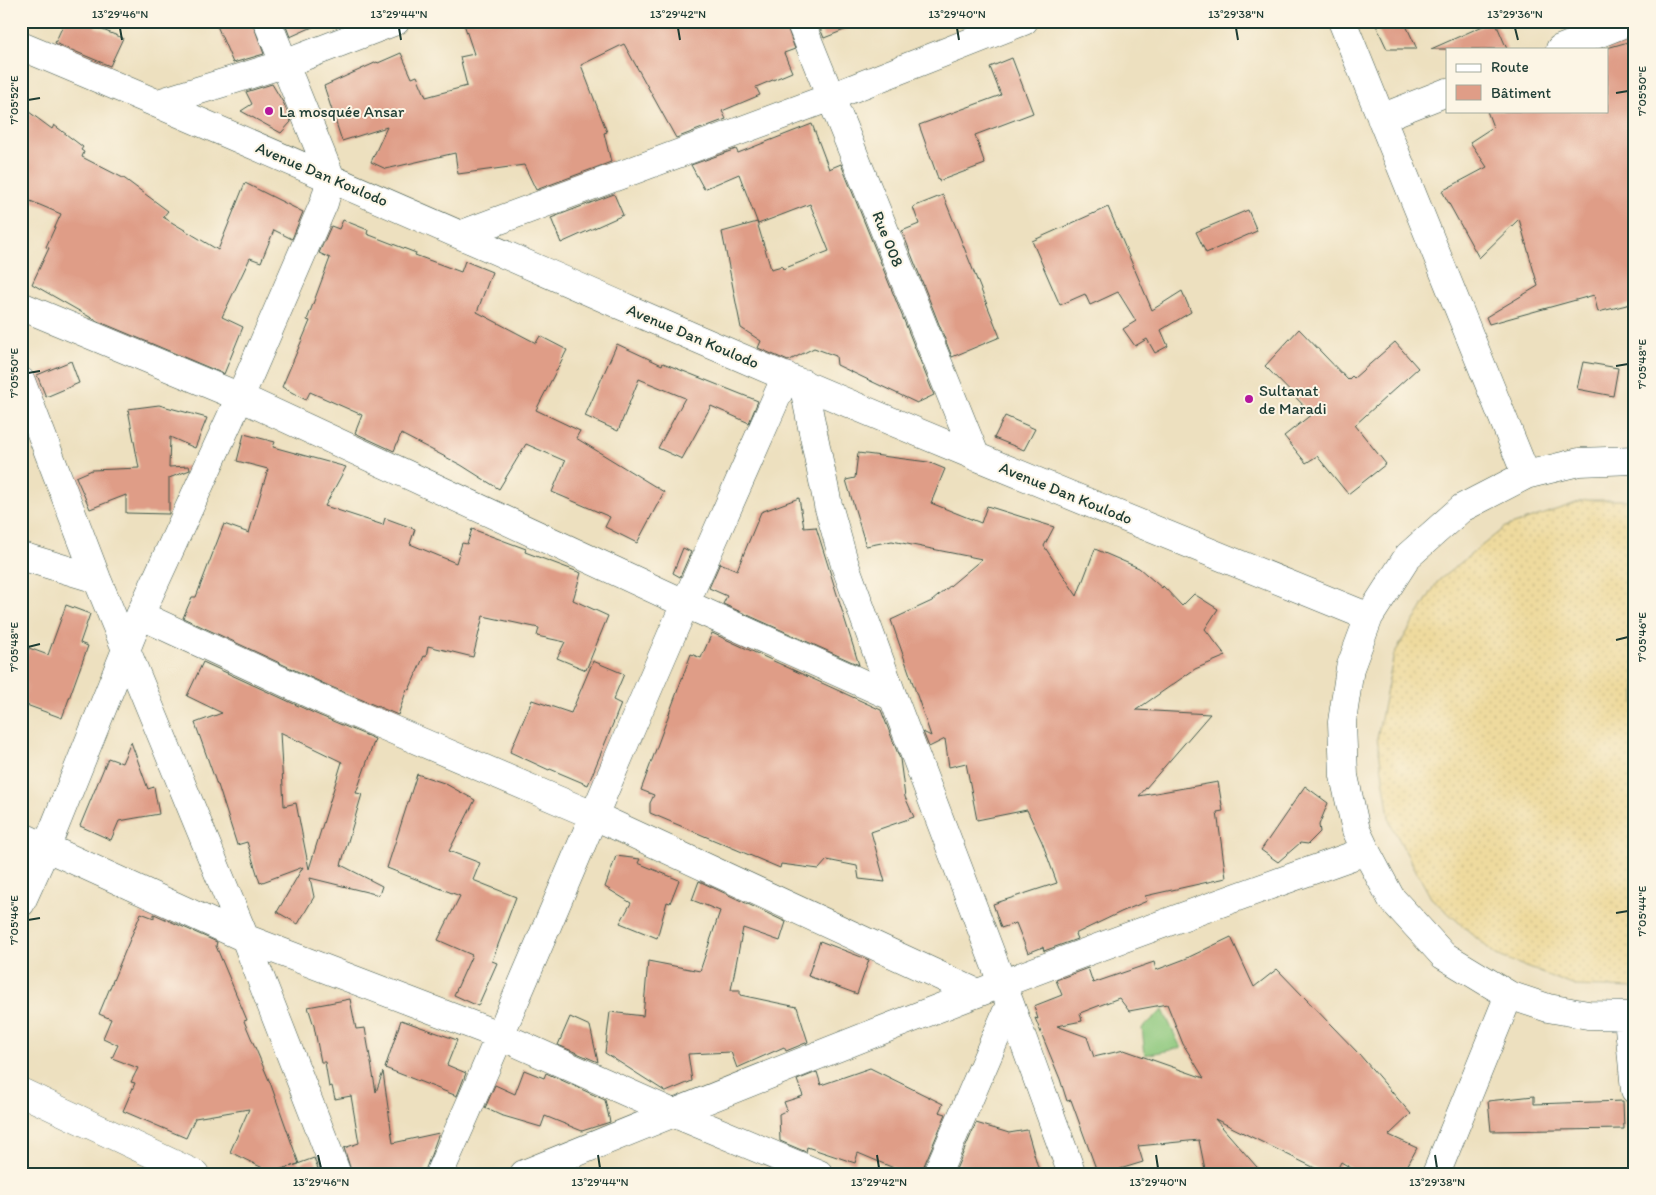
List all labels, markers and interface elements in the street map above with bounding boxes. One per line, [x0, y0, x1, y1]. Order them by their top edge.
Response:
text: 13°29'46"N [92, 7, 148, 21]
text: 13°29'44"N [370, 7, 428, 21]
text: 13°29'42"N [650, 7, 706, 21]
text: 13°29'40"N [928, 7, 986, 21]
text: 13°29'38"N [1208, 7, 1264, 21]
text: 13°29'36"N [1487, 7, 1543, 21]
legend [1446, 48, 1608, 112]
text: Route [1491, 58, 1529, 76]
text: 7°05'50"E [1635, 66, 1649, 116]
text: 7°05'52"E [7, 75, 21, 125]
text: Bâtiment [1491, 84, 1552, 102]
place label: La mosquée Ansar [279, 102, 405, 121]
marker: La mosquée Ansar [263, 105, 275, 117]
street label: Avenue Dan Koulodo [253, 138, 391, 210]
street label: Rue 008 [868, 208, 908, 270]
street label: Avenue Dan Koulodo [624, 300, 762, 372]
text: 7°05'48"E [1635, 339, 1649, 389]
text: 7°05'50"E [7, 348, 21, 398]
place label: Sultanat de Maradi [1259, 381, 1327, 418]
marker: Sultanat de Maradi [1243, 393, 1255, 405]
street label: Avenue Dan Koulodo [997, 458, 1135, 528]
text: 7°05'46"E [1635, 612, 1649, 662]
text: 7°05'48"E [7, 622, 21, 672]
text: 7°05'44"E [1635, 885, 1649, 936]
text: 7°05'46"E [7, 895, 21, 945]
text: 13°29'46"N [293, 1175, 349, 1189]
text: 13°29'44"N [571, 1175, 629, 1189]
text: 13°29'42"N [851, 1175, 907, 1189]
text: 13°29'40"N [1129, 1175, 1187, 1189]
text: 13°29'38"N [1409, 1175, 1465, 1189]

